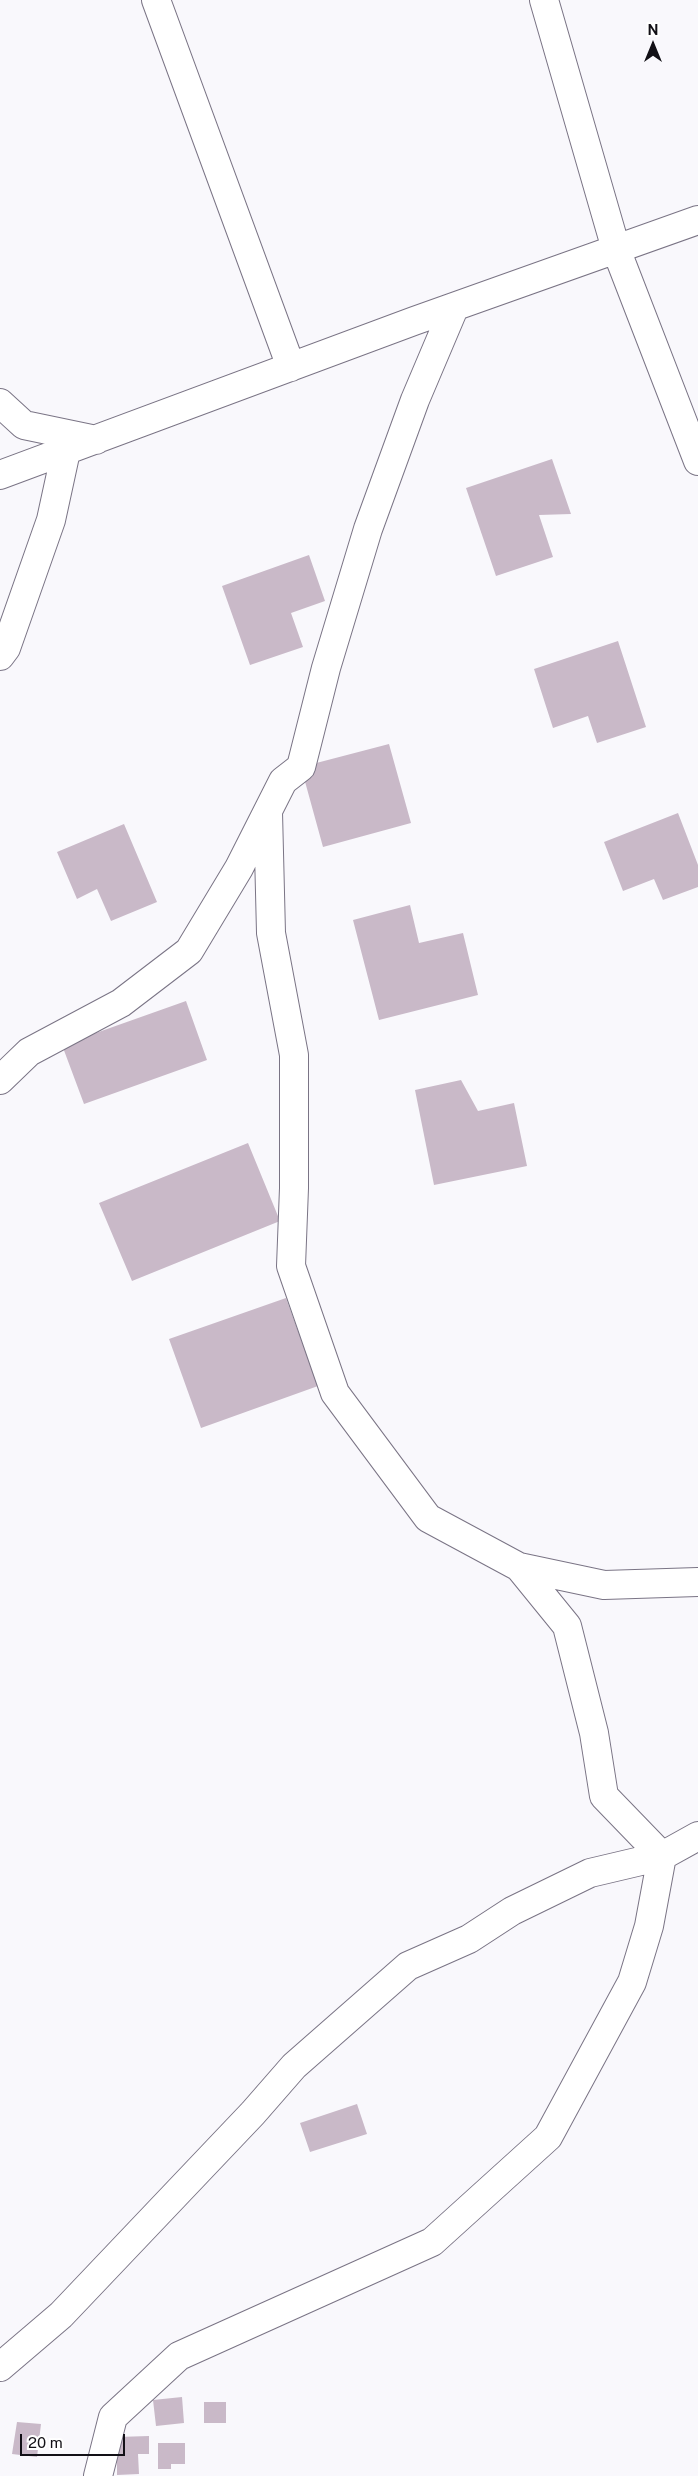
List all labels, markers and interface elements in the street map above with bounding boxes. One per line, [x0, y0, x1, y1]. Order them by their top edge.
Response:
north arrow [628, 20, 678, 70]
text: N [648, 22, 658, 38]
scale bar [22, 2424, 128, 2456]
text: 20 m [28, 2434, 63, 2451]

